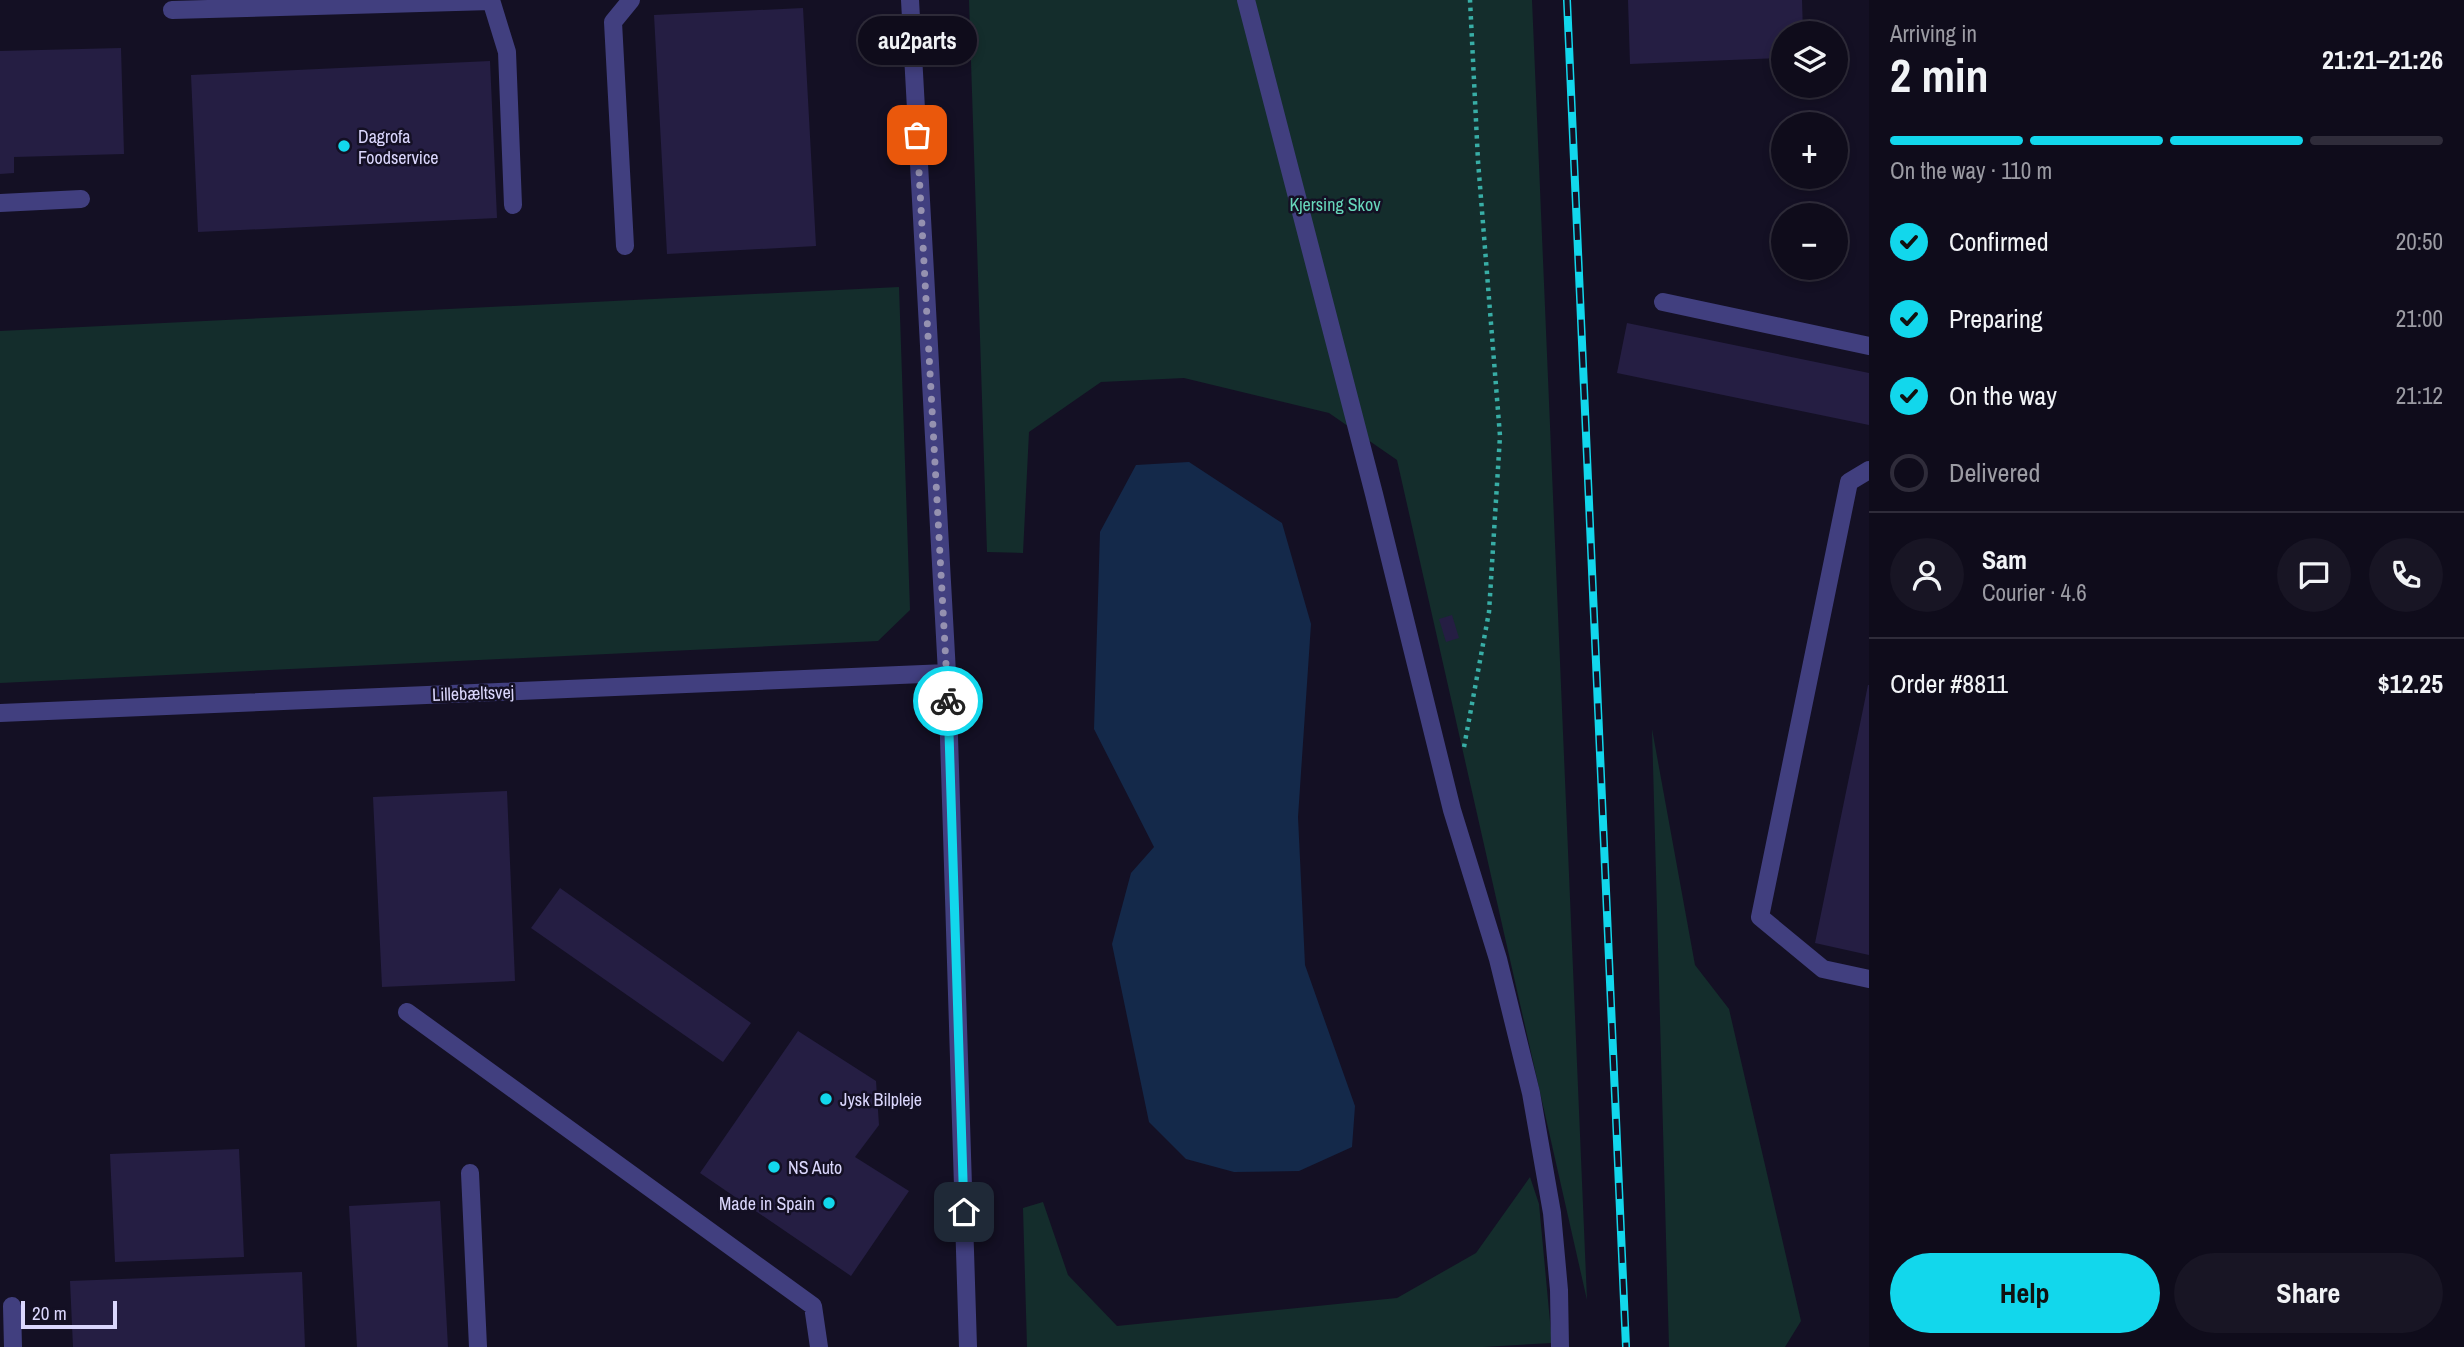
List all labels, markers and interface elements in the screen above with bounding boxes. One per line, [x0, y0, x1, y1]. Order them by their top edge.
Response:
callout: au2parts [858, 16, 976, 65]
text: Arriving in [1890, 18, 1977, 49]
map controls [1771, 21, 1848, 280]
button: layers [1771, 21, 1848, 98]
text: au2parts [878, 25, 957, 56]
text: 21:21–21:26 [2322, 42, 2443, 77]
text: 2 min [1890, 44, 1989, 106]
pin [887, 105, 947, 165]
button: + [1771, 112, 1848, 189]
icon: bag [898, 116, 936, 154]
place label: Dagrofa Foodservice [358, 124, 439, 170]
marker: Dagrofa Foodservice [336, 138, 352, 154]
text: On the way · 110 m [1890, 155, 2052, 186]
park label: Kjersing Skov [1289, 192, 1381, 217]
button: − [1771, 203, 1848, 280]
icon: check [1890, 223, 1928, 261]
text: Confirmed [1949, 224, 2049, 259]
text: 20:50 [2396, 226, 2443, 257]
icon: check [1890, 300, 1928, 338]
text: Preparing [1949, 301, 2043, 336]
text: 21:00 [2396, 303, 2443, 334]
icon: check [1890, 377, 1928, 415]
text: On the way [1949, 378, 2057, 413]
text: 21:12 [2396, 380, 2443, 411]
text: Delivered [1949, 455, 2040, 490]
button: person [1890, 538, 1964, 612]
button: chat [2277, 538, 2351, 612]
button: phone [2369, 538, 2443, 612]
text: Sam [1982, 542, 2027, 577]
text: Courier · 4.6 [1982, 577, 2087, 608]
courier [913, 666, 983, 736]
text: Order #8811 [1890, 666, 2008, 701]
text: $12.25 [2378, 666, 2443, 701]
street label: Lillebæltsvej [432, 679, 514, 707]
icon: bike [929, 682, 967, 720]
place label: Jysk Bilpleje [840, 1087, 922, 1112]
marker: Jysk Bilpleje [818, 1091, 834, 1107]
place label: NS Auto [788, 1155, 842, 1180]
marker: NS Auto [766, 1159, 782, 1175]
pin [934, 1182, 994, 1242]
place label: Made in Spain [719, 1191, 815, 1216]
icon: home [945, 1193, 983, 1231]
marker: Made in Spain [821, 1195, 837, 1211]
button: Help [1890, 1253, 2160, 1333]
button: Share [2174, 1253, 2443, 1333]
scale bar [21, 1298, 117, 1330]
text: 20 m [32, 1300, 67, 1326]

